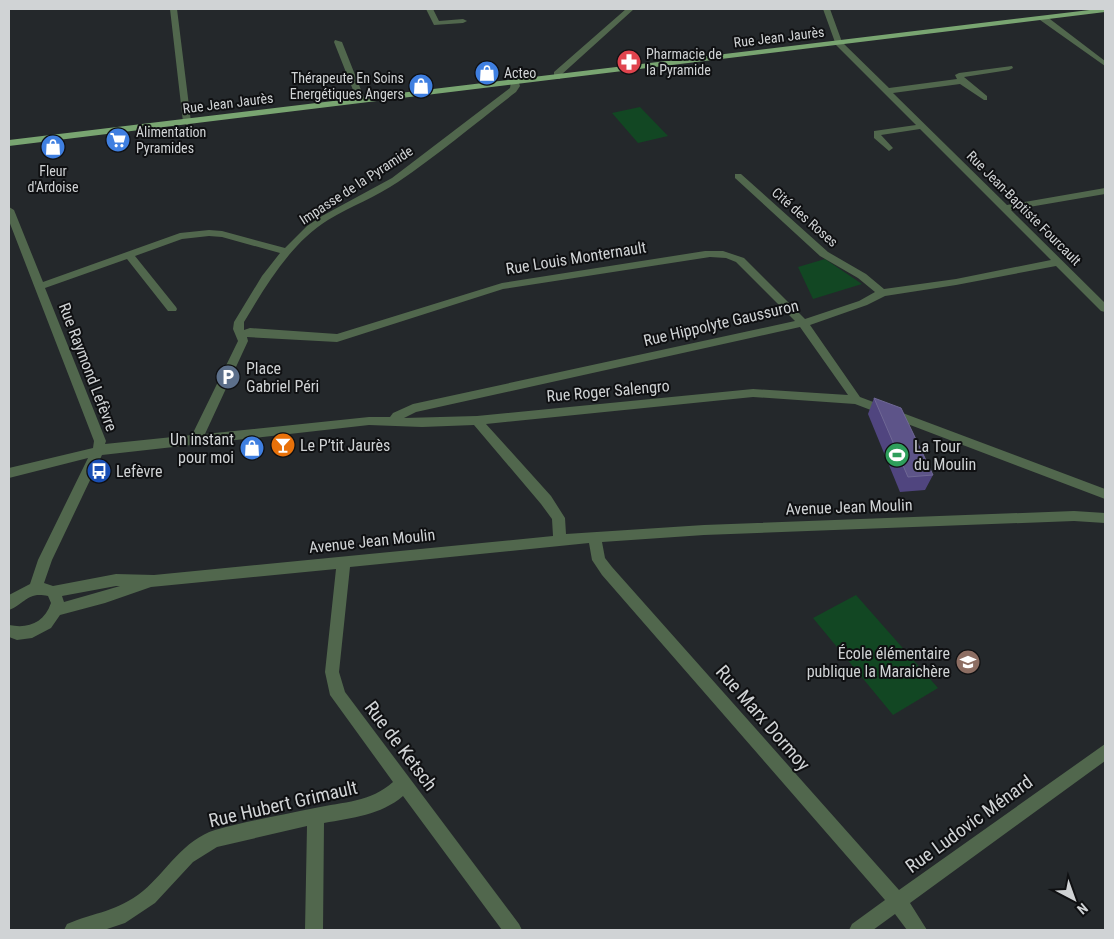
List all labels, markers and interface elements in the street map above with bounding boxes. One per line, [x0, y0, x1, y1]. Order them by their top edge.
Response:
street label: Rue Jean Jaurès [733, 23, 825, 51]
place label: Pharmacie de la Pyramide [646, 46, 722, 78]
pharmacy icon: Pharmacie de la Pyramide [616, 49, 642, 75]
shop icon: Acteo [474, 60, 500, 86]
place label: Acteo [504, 65, 536, 81]
place label: Thérapeute En Soins Energétiques Angers [290, 70, 404, 102]
shop icon: Thérapeute En Soins Energétiques Angers [408, 73, 434, 99]
street label: Rue Jean Jaurès [182, 89, 274, 117]
place label: Alimentation Pyramides [136, 124, 206, 156]
supermarket icon: Alimentation Pyramides [105, 127, 131, 153]
shop icon: Fleur d'Ardoise [40, 134, 66, 160]
street label: Impasse de la Pyramide [296, 142, 416, 228]
street label: Rue Jean-Baptiste Fourcault [964, 148, 1084, 268]
place label: Fleur d'Ardoise [28, 163, 79, 195]
street label: Cité des Roses [769, 184, 841, 250]
street label: Rue Louis Monternault [504, 237, 648, 278]
street label: Rue Hippolyte Gaussuron [642, 296, 800, 350]
street label: Rue Raymond Lefèvre [55, 300, 121, 434]
place label: Place Gabriel Péri [246, 359, 319, 396]
parking icon: Place Gabriel Péri [215, 364, 241, 390]
street label: Rue Roger Salengro [546, 376, 670, 406]
place label: Un instant pour moi [170, 430, 234, 467]
bar icon: Le P’tit Jaurès [270, 432, 296, 458]
shop icon: Un instant pour moi [239, 435, 265, 461]
place label: Le P’tit Jaurès [300, 436, 390, 455]
place label: La Tour du Moulin [914, 437, 976, 474]
sports icon: La Tour du Moulin [884, 442, 910, 468]
bus stop icon: Lefèvre [86, 458, 112, 484]
place label: Lefèvre [116, 462, 162, 481]
street label: Avenue Jean Moulin [785, 495, 913, 519]
street label: Avenue Jean Moulin [308, 525, 436, 557]
place label: École élémentaire publique la Maraichère [807, 644, 950, 681]
school or university icon: École élémentaire publique la Maraichère [955, 649, 981, 675]
street label: Rue Marx Dormoy [711, 661, 815, 776]
street label: Rue de Ketsch [360, 697, 442, 795]
street label: Rue Ludovic Ménard [901, 770, 1037, 878]
street label: Rue Hubert Grimault [206, 776, 360, 832]
north arrow [1049, 874, 1099, 924]
text: N [1074, 900, 1091, 918]

